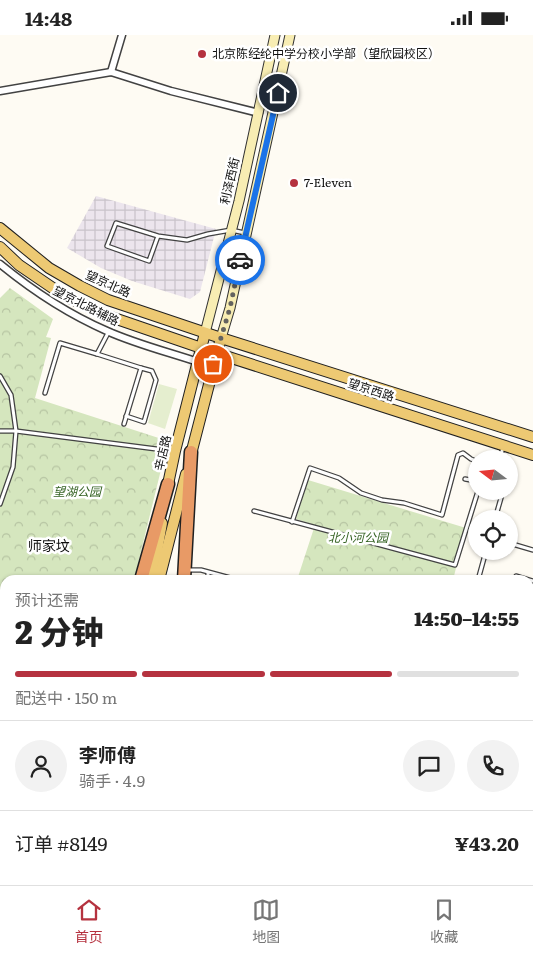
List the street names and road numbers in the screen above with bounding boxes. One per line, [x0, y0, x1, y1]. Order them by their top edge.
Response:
street label: 利泽西街 [215, 155, 243, 206]
street label: 望京北路 [83, 265, 134, 301]
street label: 望京北路辅路 [50, 281, 123, 329]
street label: 望京西路 [346, 373, 397, 405]
street label: 辛店路 [149, 433, 175, 472]

